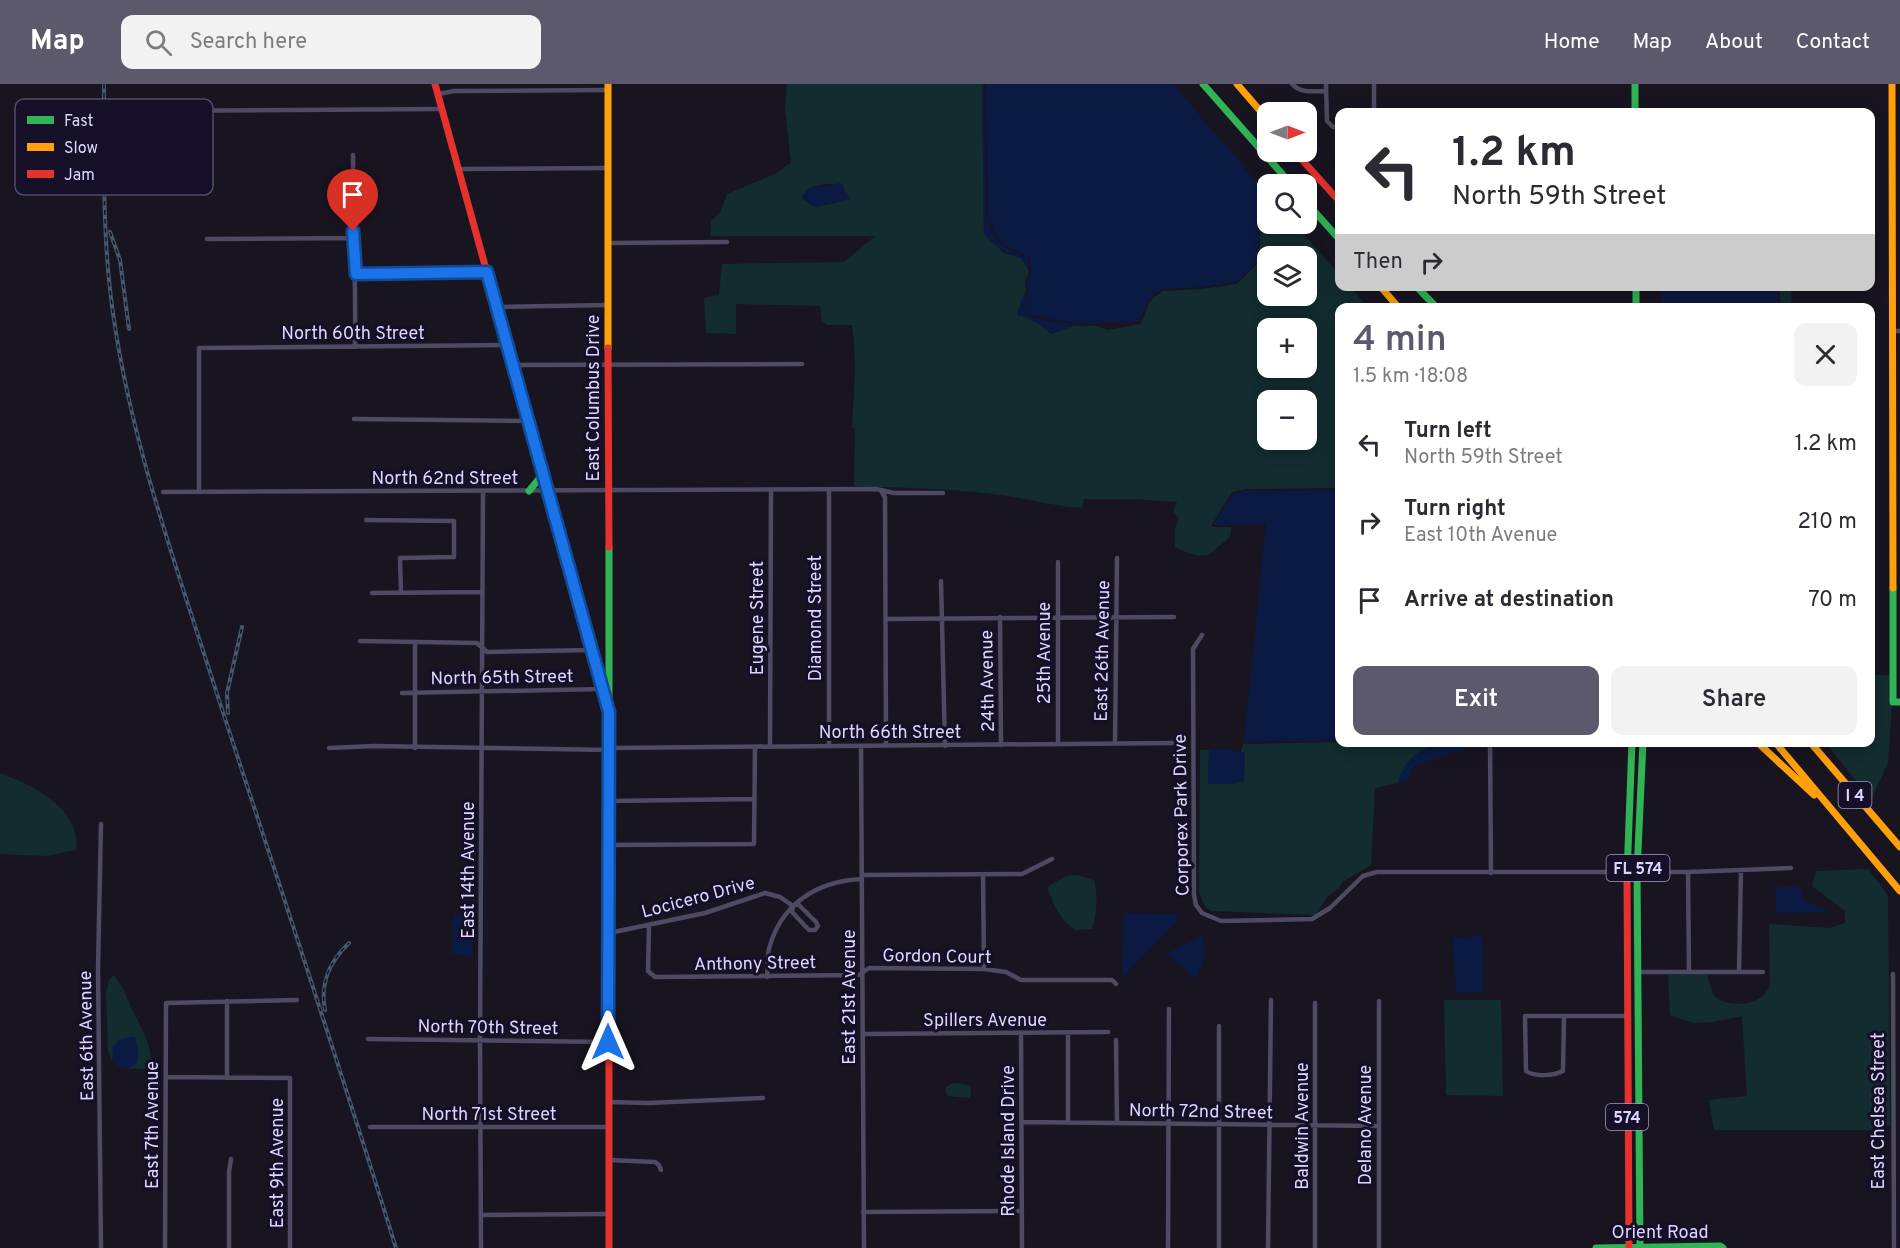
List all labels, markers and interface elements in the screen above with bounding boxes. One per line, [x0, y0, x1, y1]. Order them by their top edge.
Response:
search box [121, 15, 541, 69]
text: Map [30, 24, 85, 60]
icon: search [142, 26, 175, 59]
text: Search here [190, 29, 307, 56]
text: Home [1544, 29, 1600, 56]
text: Map [1633, 29, 1672, 56]
text: About [1705, 29, 1763, 56]
text: Contact [1796, 29, 1870, 56]
legend [15, 99, 213, 195]
north arrow [1257, 102, 1317, 162]
map controls [1257, 102, 1317, 450]
text: Fast [64, 112, 94, 132]
text: 1.2 km [1452, 128, 1576, 181]
icon: left [1353, 132, 1431, 210]
text: Slow [64, 139, 98, 159]
text: Jam [64, 166, 95, 186]
pin [327, 169, 378, 231]
button: search [1257, 174, 1317, 234]
icon: arrive [336, 178, 369, 211]
text: North 59th Street [1452, 180, 1666, 214]
button: layers [1257, 246, 1317, 306]
icon: right [1415, 246, 1448, 279]
text: Then [1353, 249, 1403, 276]
street label: East Columbus Drive [583, 314, 606, 482]
button: + [1257, 318, 1317, 378]
text: 4 min [1353, 318, 1447, 364]
street label: North 60th Street [281, 323, 425, 346]
button: close [1794, 323, 1857, 386]
text: 1.5 km · 18:08 [1353, 364, 1468, 390]
button: − [1257, 390, 1317, 450]
text: Turn left [1404, 418, 1492, 445]
icon: left [1353, 428, 1386, 461]
text: 1.2 km [1795, 431, 1857, 458]
text: North 59th Street [1404, 445, 1563, 471]
street label: North 62nd Street [372, 468, 518, 491]
text: Turn right [1404, 496, 1506, 523]
icon: right [1353, 506, 1386, 539]
text: 210 m [1797, 509, 1857, 536]
text: East 10th Avenue [1404, 523, 1557, 549]
street label: Diamond Street [805, 555, 828, 681]
street label: Eugene Street [747, 561, 770, 675]
street label: East 26th Avenue [1091, 580, 1116, 722]
icon: arrive [1353, 584, 1386, 617]
text: Arrive at destination [1404, 587, 1614, 614]
text: 70 m [1808, 587, 1857, 614]
street label: 25th Avenue [1034, 602, 1057, 704]
street label: 24th Avenue [976, 630, 1001, 732]
street label: North 65th Street [430, 666, 574, 691]
button: Exit [1353, 666, 1599, 735]
button: Share [1611, 666, 1857, 735]
street label: North 66th Street [819, 722, 961, 745]
street label: Corporex Park Drive [1170, 734, 1195, 896]
road number: I 4 [1838, 782, 1872, 808]
street label: East 14th Avenue [458, 801, 481, 939]
road number: FL 574 [1606, 855, 1670, 881]
street label: Locicero Drive [639, 872, 758, 925]
street label: East 21st Avenue [839, 929, 862, 1065]
street label: Gordon Court [882, 945, 992, 970]
street label: Anthony Street [694, 952, 816, 977]
street label: East 6th Avenue [75, 971, 100, 1101]
position arrow [576, 1010, 640, 1074]
street label: Spillers Avenue [923, 1010, 1047, 1033]
street label: North 70th Street [417, 1016, 559, 1041]
street label: East Chelsea Street [1868, 1032, 1891, 1190]
street label: East 7th Avenue [142, 1061, 165, 1189]
street label: Baldwin Avenue [1292, 1062, 1315, 1190]
street label: Rhode Island Drive [998, 1065, 1021, 1217]
street label: Delano Avenue [1355, 1065, 1378, 1185]
street label: East 9th Avenue [267, 1098, 290, 1228]
street label: North 72nd Street [1129, 1100, 1273, 1125]
street label: North 71st Street [421, 1104, 557, 1127]
road number: 574 [1606, 1104, 1648, 1130]
street label: Orient Road [1611, 1222, 1709, 1245]

